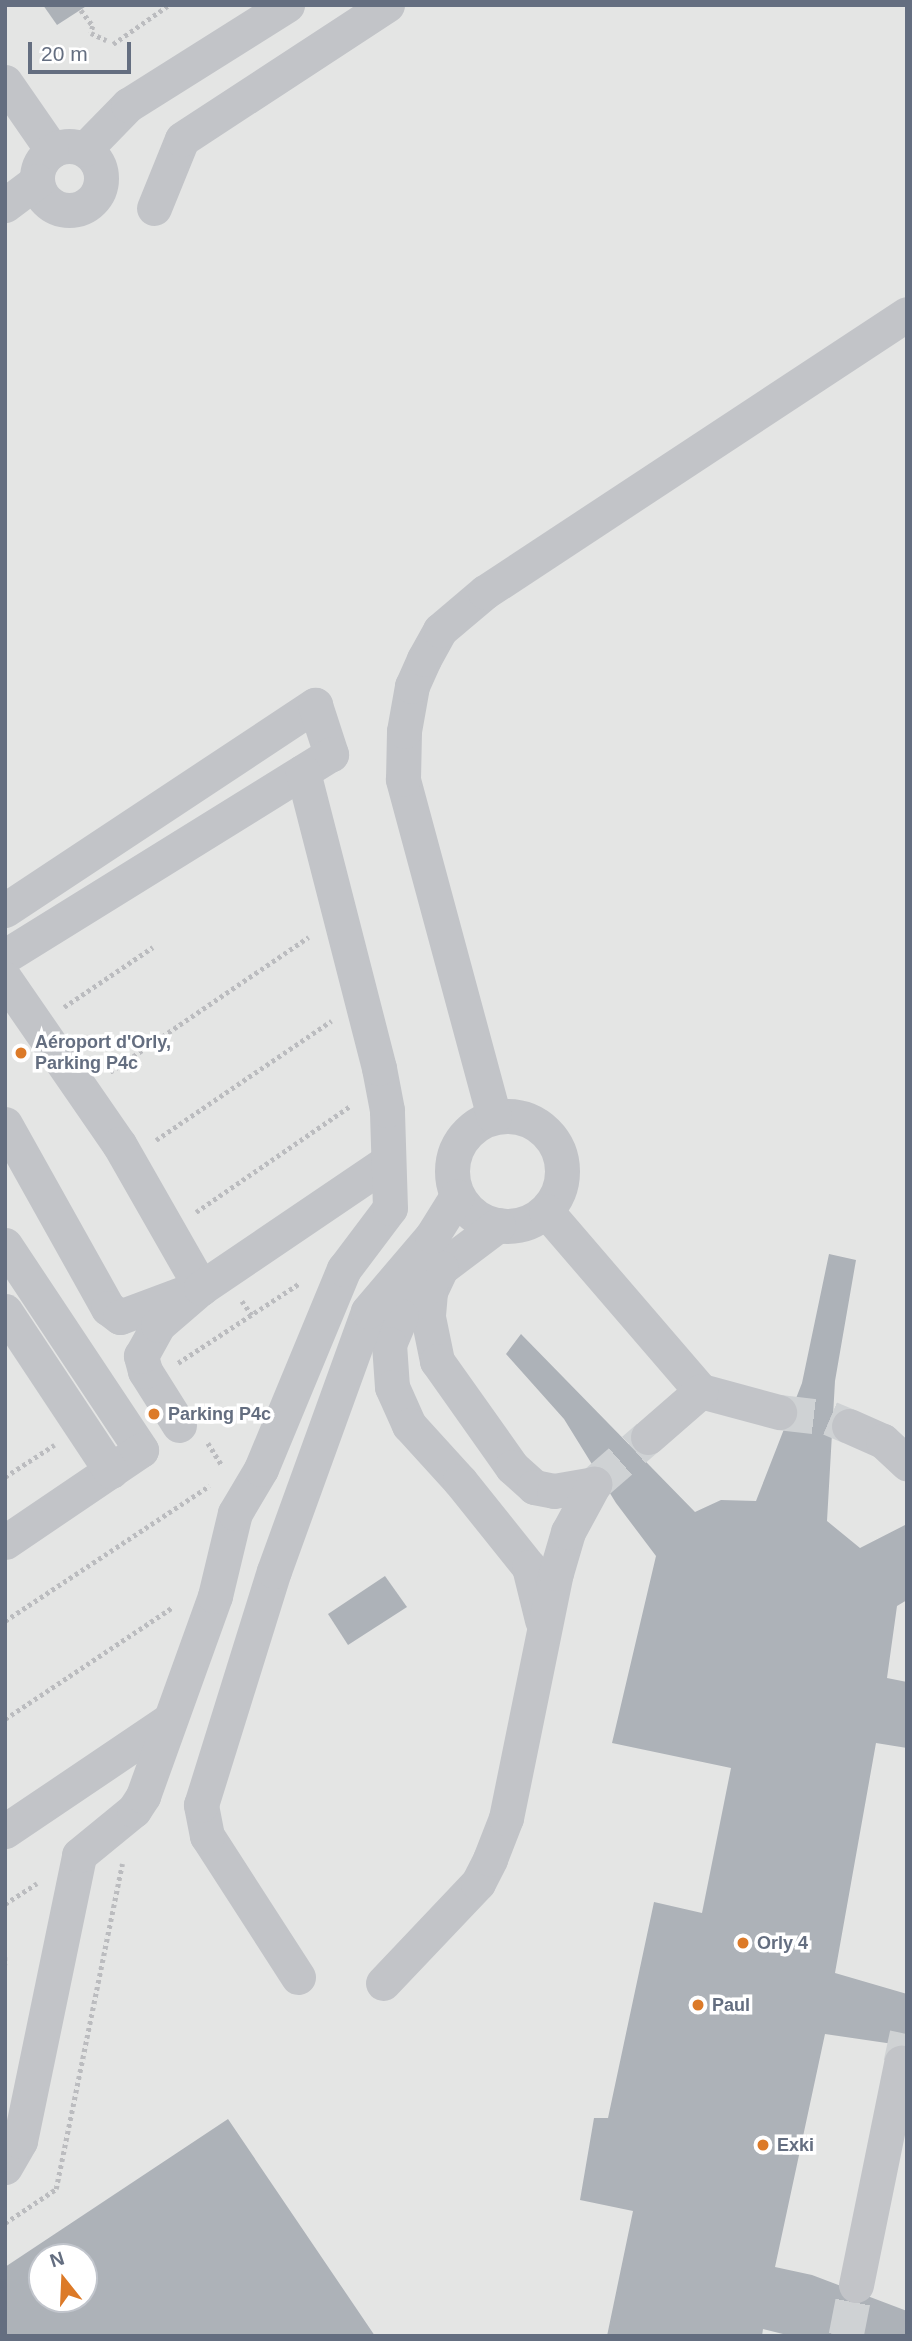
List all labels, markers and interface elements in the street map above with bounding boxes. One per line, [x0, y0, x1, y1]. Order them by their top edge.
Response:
scale bar [32, 28, 135, 72]
text: 20 m [41, 42, 88, 65]
place label: Aéroport d'Orly, Parking P4c [35, 1032, 171, 1074]
marker: Aéroport d'Orly, Parking P4c [13, 1045, 29, 1061]
place label: Parking P4c [168, 1403, 271, 1425]
marker: Parking P4c [146, 1406, 162, 1422]
place label: Orly 4 [757, 1932, 808, 1954]
marker: Orly 4 [735, 1935, 751, 1951]
place label: Paul [712, 1994, 750, 2016]
marker: Paul [690, 1997, 706, 2013]
place label: Exki [777, 2134, 814, 2156]
marker: Exki [755, 2137, 771, 2153]
north arrow [28, 2243, 98, 2313]
text: N [47, 2247, 67, 2272]

